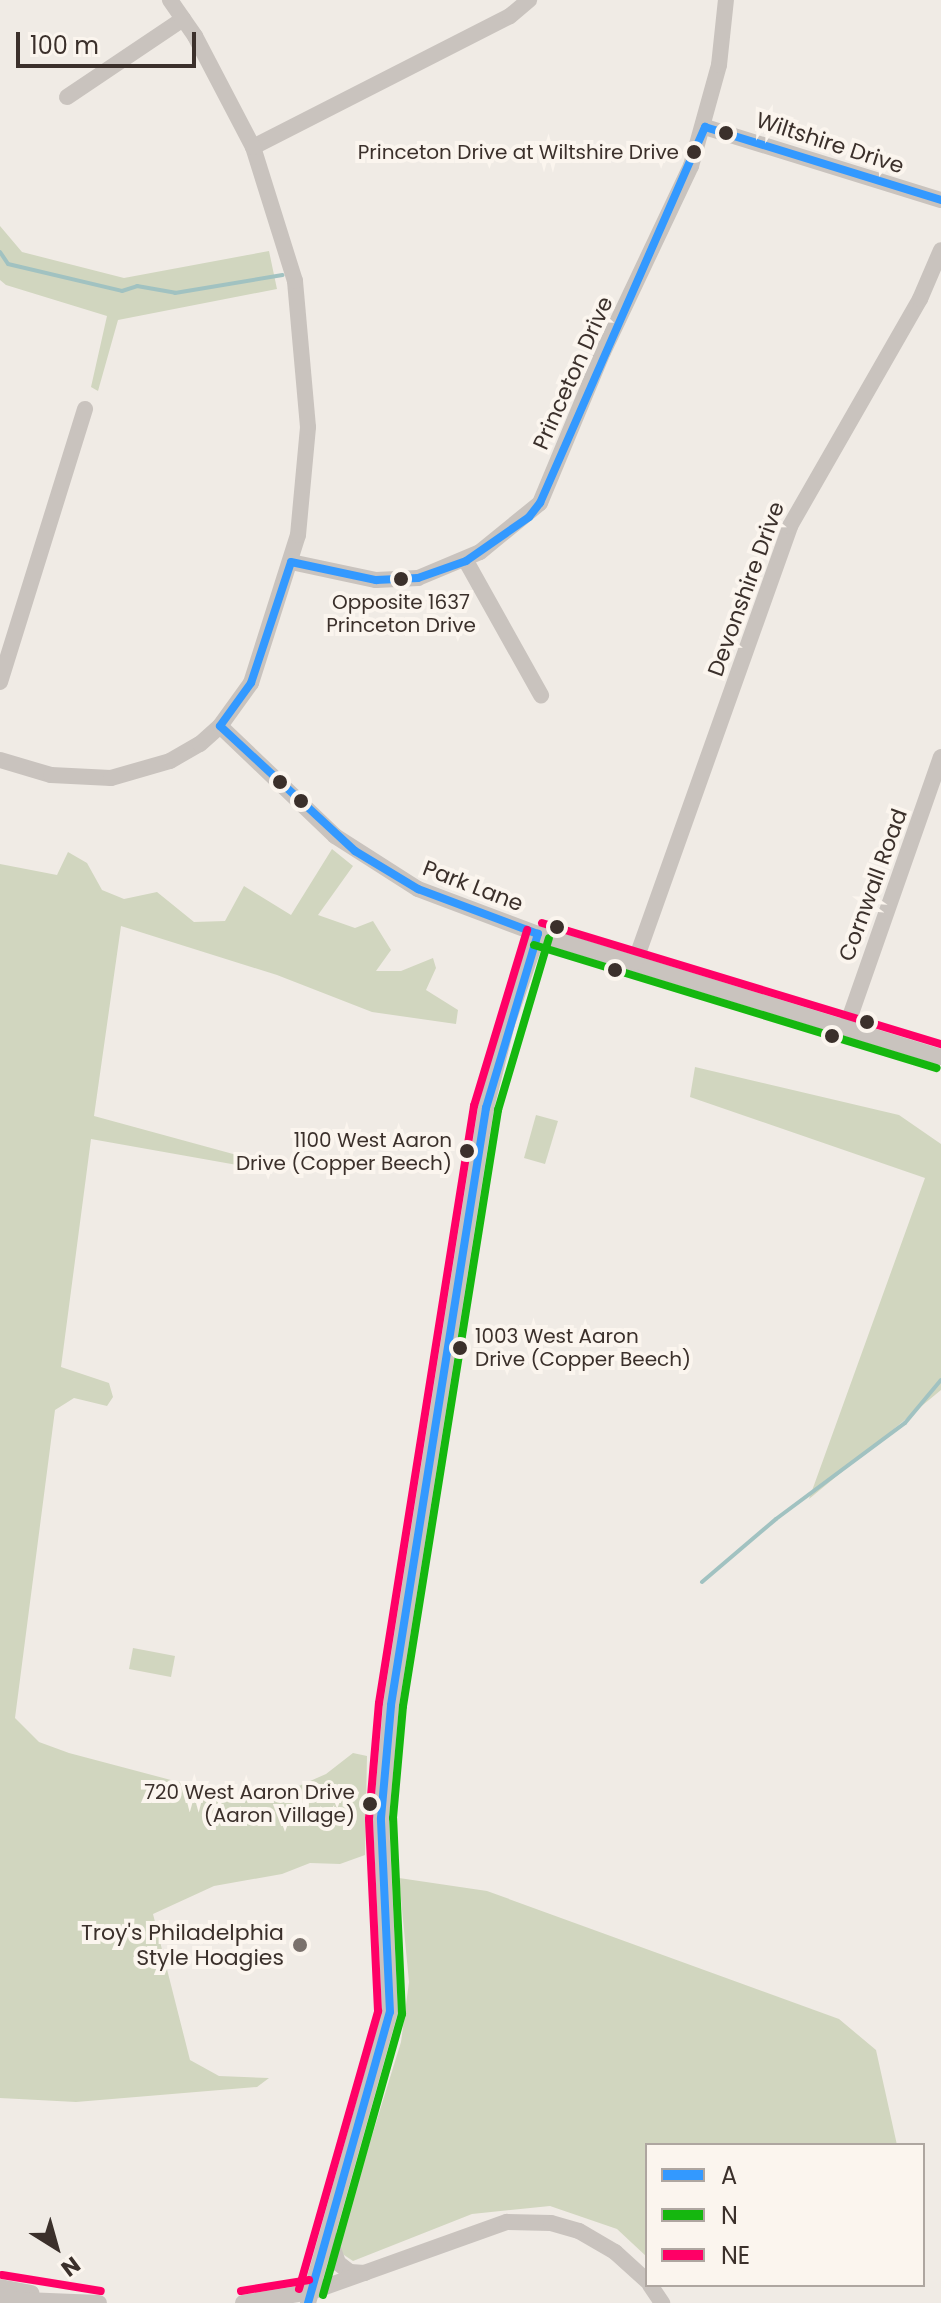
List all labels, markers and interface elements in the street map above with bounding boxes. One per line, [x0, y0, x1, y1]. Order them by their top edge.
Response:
scale bar [20, 16, 200, 66]
text: 100 m [30, 29, 99, 62]
street label: Wiltshire Drive [753, 107, 907, 179]
unlabelled marker [718, 125, 734, 141]
place label: Princeton Drive at Wiltshire Drive [358, 140, 679, 164]
marker: Princeton Drive at Wiltshire Drive [686, 144, 702, 160]
street label: Princeton Drive [527, 292, 619, 454]
street label: Devonshire Drive [702, 498, 790, 680]
marker: Opposite 1637 Princeton Drive [393, 571, 409, 587]
place label: Opposite 1637 Princeton Drive [326, 590, 476, 637]
unlabelled marker [272, 774, 288, 790]
unlabelled marker [293, 793, 309, 809]
street label: Cornwall Road [833, 805, 913, 965]
street label: Park Lane [419, 855, 527, 917]
unlabelled marker [549, 919, 565, 935]
unlabelled marker [607, 962, 623, 978]
unlabelled marker [859, 1014, 875, 1030]
unlabelled marker [824, 1028, 840, 1044]
place label: 1100 West Aaron Drive (Copper Beech) [236, 1128, 452, 1175]
marker: 1100 West Aaron Drive (Copper Beech) [459, 1143, 475, 1159]
place label: 1003 West Aaron Drive (Copper Beech) [475, 1324, 691, 1371]
marker: 1003 West Aaron Drive (Copper Beech) [452, 1340, 468, 1356]
place label: 720 West Aaron Drive (Aaron Village) [144, 1780, 355, 1827]
marker: 720 West Aaron Drive (Aaron Village) [362, 1796, 378, 1812]
place label: Troy's Philadelphia Style Hoagies [81, 1919, 284, 1970]
marker: Troy's Philadelphia Style Hoagies [291, 1936, 309, 1954]
legend [645, 2143, 925, 2287]
text: A [721, 2159, 737, 2192]
text: N [721, 2199, 738, 2232]
north arrow [16, 2207, 96, 2287]
text: NE [721, 2239, 750, 2272]
text: N [55, 2249, 87, 2284]

